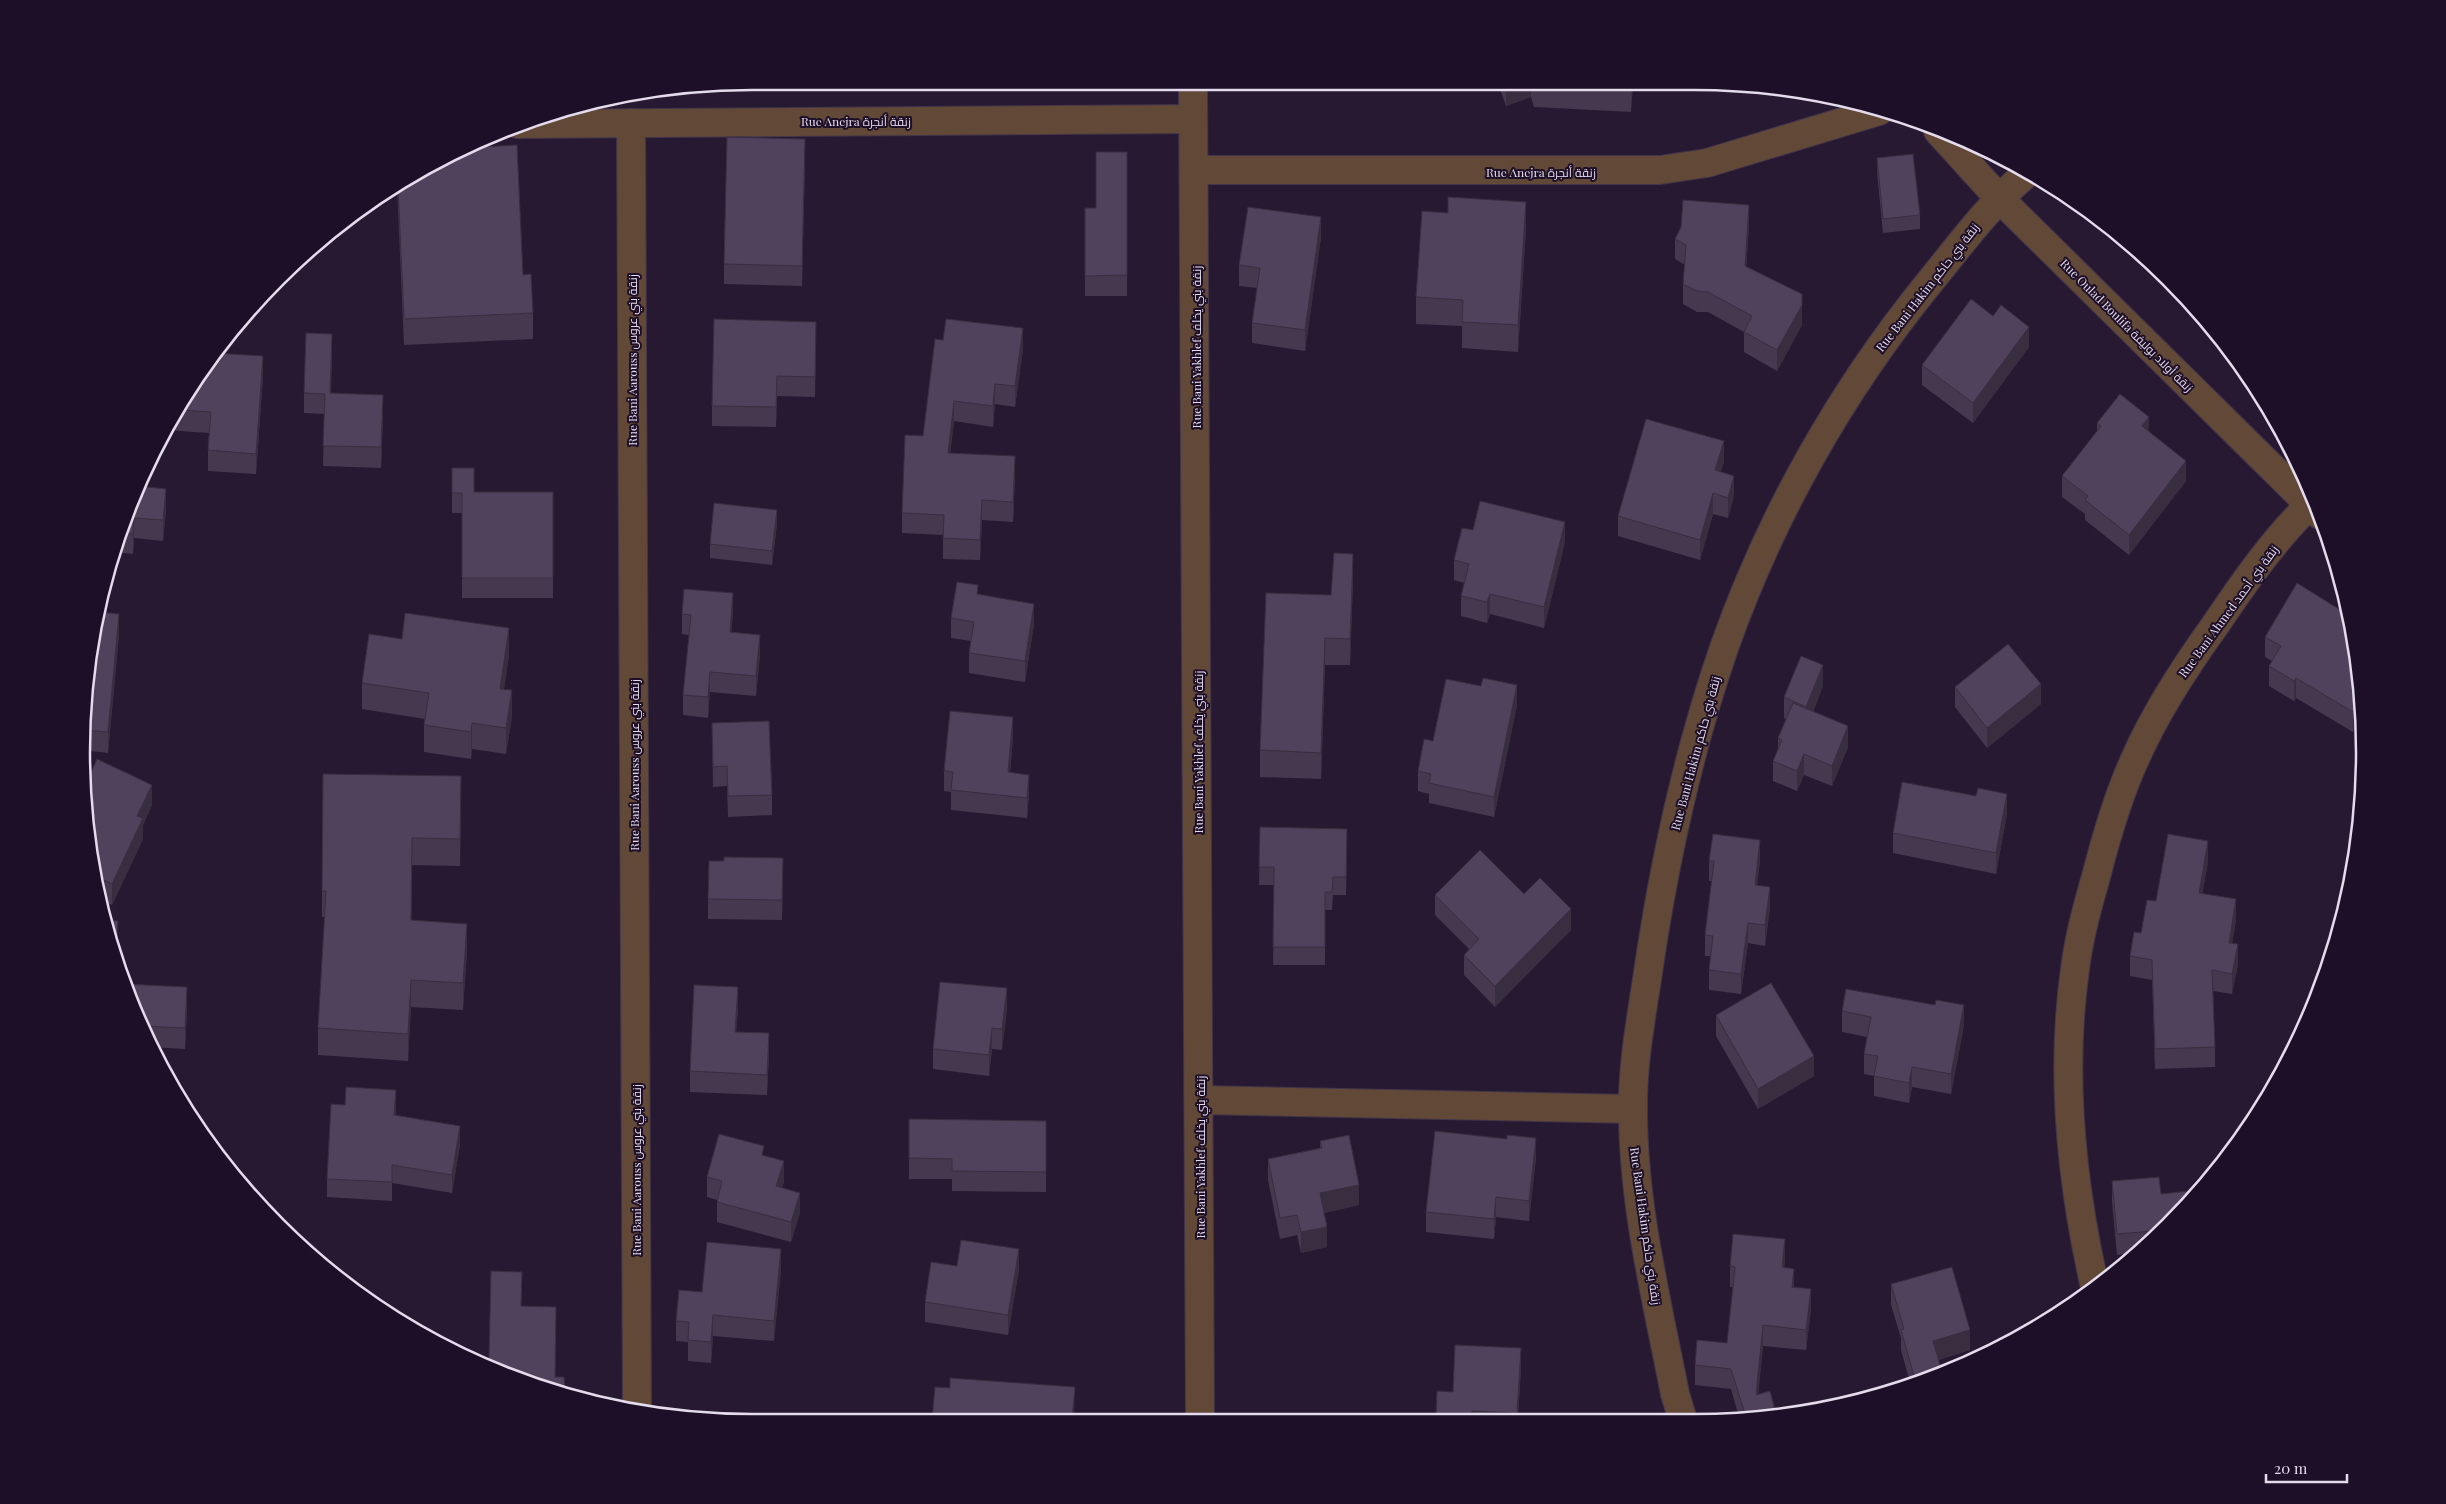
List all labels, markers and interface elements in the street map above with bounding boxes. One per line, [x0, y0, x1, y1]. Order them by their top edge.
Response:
street label: Rue Anejra زنقة أنجرة [801, 113, 911, 129]
street label: Rue Anejra زنقة أنجرة [1486, 164, 1596, 180]
street label: Rue Bani Hakim زنقة بني حاكم [1872, 220, 1985, 356]
street label: Rue Oulad Boulifa زنقة أولاد بوليفة [2057, 255, 2197, 395]
street label: Rue Bani Yakhlef زنقة بني يخلف [1188, 266, 1207, 428]
street label: Rue Bani Aarouss زنقة بني عروس [624, 274, 643, 446]
street label: Rue Bani Ahmed زنقة بني أحمد [2175, 542, 2284, 682]
street label: Rue Bani Yakhlef زنقة بني يخلف [1190, 671, 1209, 833]
street label: Rue Bani Hakim زنقة بني حاكم [1667, 674, 1726, 833]
street label: Rue Bani Aarouss زنقة بني عروس [626, 679, 645, 851]
street label: Rue Bani Yakhlef زنقة بني يخلف [1192, 1076, 1211, 1238]
street label: Rue Bani Aarouss زنقة بني عروس [628, 1084, 647, 1256]
street label: Rue Bani Hakim زنقة بني حاكم [1624, 1146, 1665, 1306]
scale bar [2266, 1452, 2347, 1484]
text: 20 m [2274, 1458, 2308, 1478]

